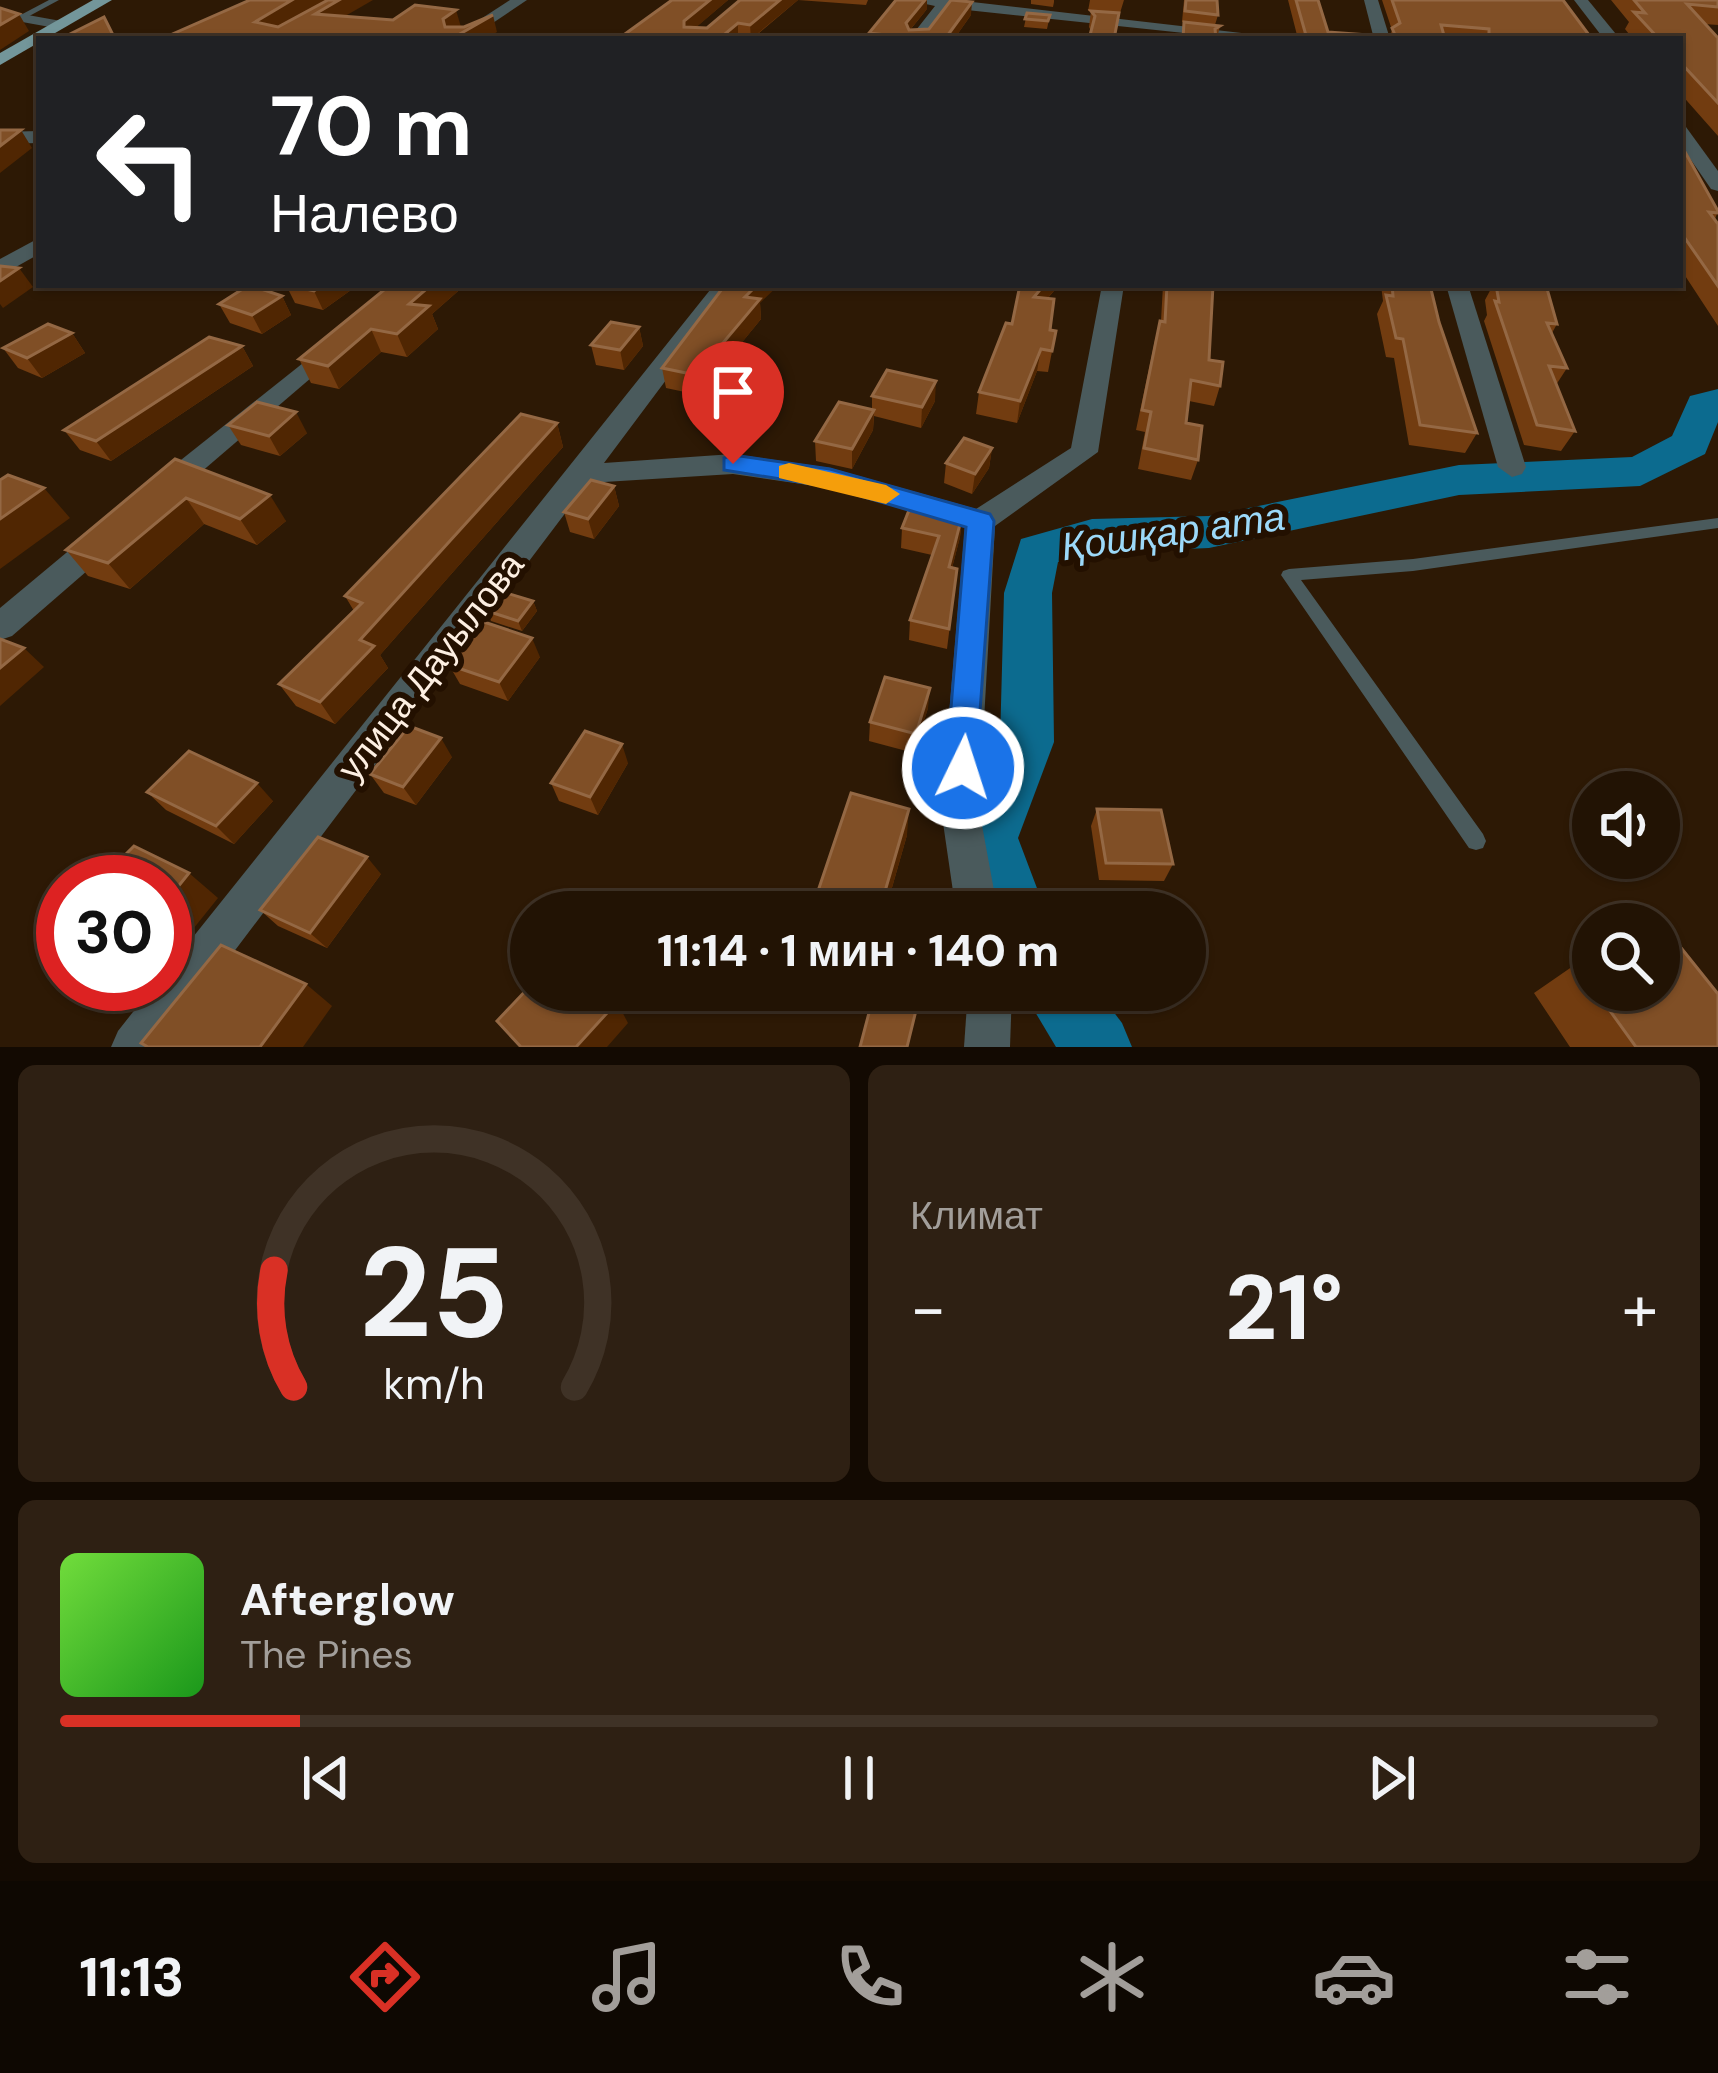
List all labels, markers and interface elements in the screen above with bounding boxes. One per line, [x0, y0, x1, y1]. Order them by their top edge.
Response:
text: 70 m [270, 72, 473, 181]
icon: left [72, 84, 228, 240]
text: Налево [270, 178, 459, 249]
pin [682, 341, 784, 464]
icon: arrive [700, 359, 766, 425]
water label: Қошқар ата [1058, 491, 1288, 572]
street label: улица Дауылова [327, 542, 535, 790]
position arrow [900, 705, 1026, 831]
map controls [1572, 771, 1680, 1011]
button: sound [1572, 771, 1680, 879]
speed limit sign: 30 [36, 855, 192, 1011]
button: search [1572, 903, 1680, 1011]
text: 11:14 · 1 мин · 140 m [657, 921, 1059, 980]
text: Климат [910, 1190, 1043, 1241]
text: 25 [359, 1212, 509, 1375]
text: 21° [1225, 1250, 1343, 1367]
text: − [910, 1266, 946, 1351]
text: + [1622, 1266, 1658, 1351]
text: km/h [383, 1355, 485, 1411]
text: Afterglow [240, 1570, 455, 1629]
text: The Pines [240, 1629, 413, 1680]
icon: previous [293, 1745, 359, 1811]
icon: pause [826, 1745, 892, 1811]
icon: next [1359, 1745, 1425, 1811]
icon: directions [343, 1935, 427, 2019]
icon: music [585, 1935, 669, 2019]
icon: phone [828, 1935, 912, 2019]
icon: climate [1070, 1935, 1154, 2019]
icon: car [1312, 1935, 1396, 2019]
icon: filters [1555, 1935, 1639, 2019]
text: 11:13 [79, 1942, 184, 2013]

